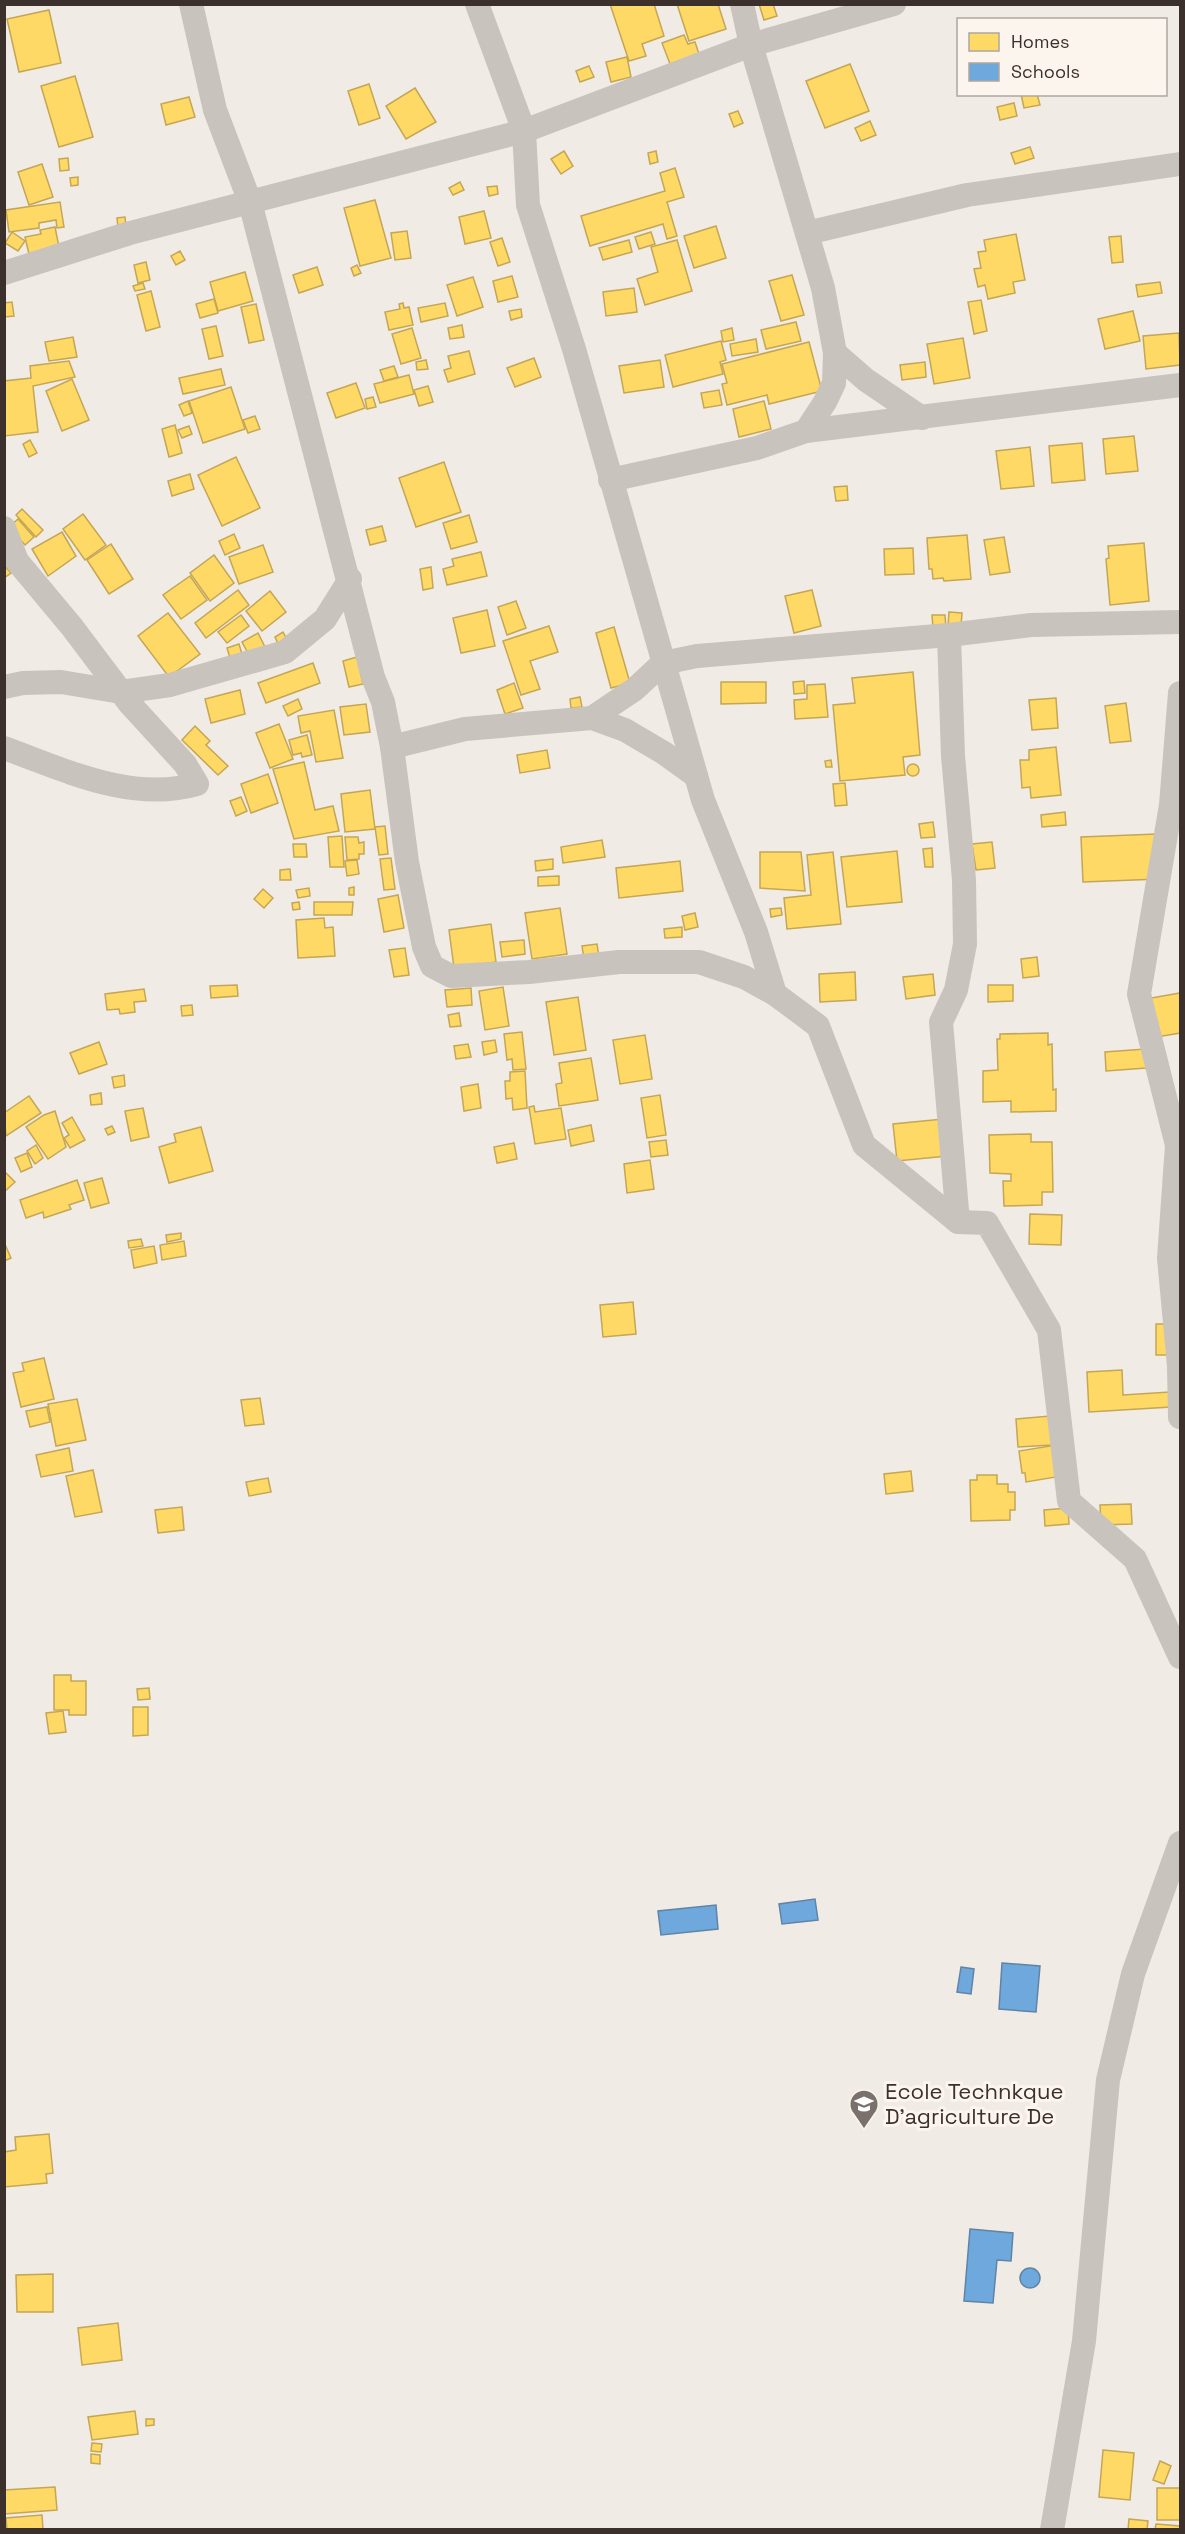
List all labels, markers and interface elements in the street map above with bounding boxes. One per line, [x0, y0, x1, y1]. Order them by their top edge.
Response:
legend [957, 18, 1167, 96]
text: Homes [1011, 30, 1070, 53]
text: Schools [1011, 60, 1080, 83]
place label: Ecole Technkque D'agriculture De [885, 2077, 1063, 2130]
school or university icon: Ecole Technkque D'agriculture De [848, 2088, 880, 2130]

